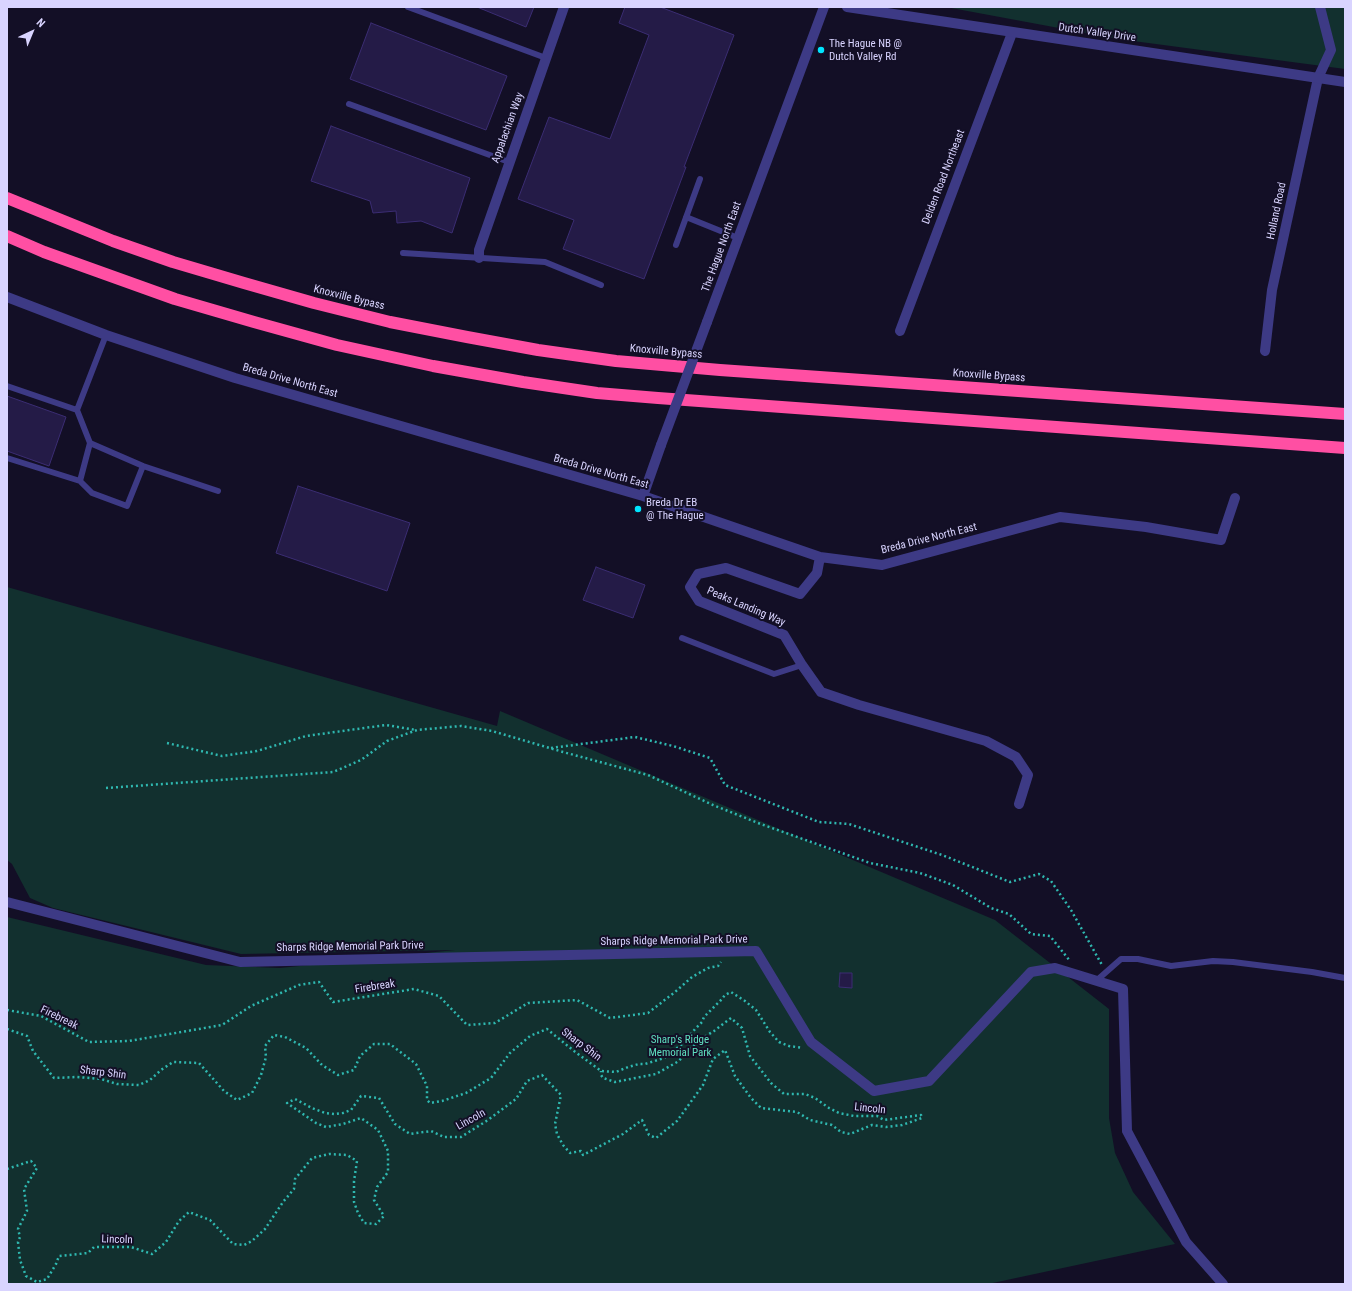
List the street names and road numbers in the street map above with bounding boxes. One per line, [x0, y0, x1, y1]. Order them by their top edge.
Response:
street label: Dutch Valley Drive [1057, 21, 1137, 45]
street label: Appalachian Way [489, 91, 527, 165]
street label: Delden Road Northeast [920, 128, 968, 226]
street label: Holland Road [1265, 181, 1289, 241]
street label: The Hague North East [700, 200, 744, 294]
street label: Knoxville Bypass [312, 283, 386, 313]
street label: Knoxville Bypass [629, 342, 703, 362]
street label: Breda Drive North East [241, 361, 339, 401]
street label: Knoxville Bypass [952, 367, 1026, 385]
street label: Breda Drive North East [552, 452, 650, 492]
street label: Breda Drive North East [880, 521, 978, 557]
street label: Peaks Landing Way [705, 585, 787, 629]
street label: Sharps Ridge Memorial Park Drive [600, 933, 748, 949]
street label: Sharps Ridge Memorial Park Drive [276, 939, 424, 955]
street label: Firebreak [354, 977, 396, 997]
street label: Firebreak [38, 1003, 80, 1033]
street label: Sharp Shin [558, 1026, 604, 1064]
street label: Sharp Shin [79, 1064, 127, 1082]
street label: Lincoln [854, 1101, 886, 1117]
street label: Lincoln [454, 1107, 488, 1133]
street label: Lincoln [101, 1233, 133, 1247]

